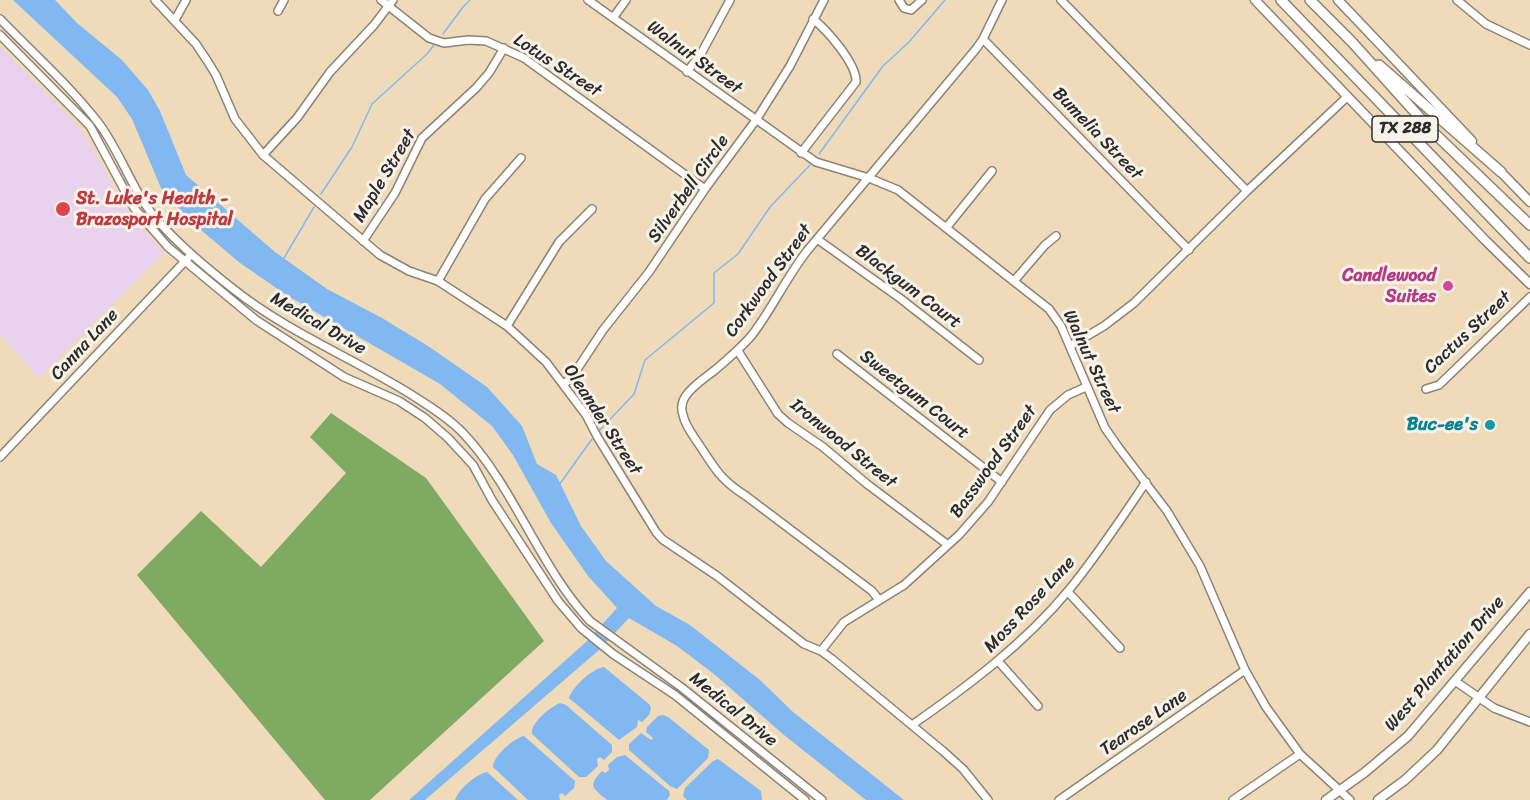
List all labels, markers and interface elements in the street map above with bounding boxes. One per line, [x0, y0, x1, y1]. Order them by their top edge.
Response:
street label: Walnut Street [642, 16, 746, 100]
street label: Lotus Street [509, 30, 605, 102]
street label: Bumelia Street [1047, 83, 1147, 185]
road number: TX 288 [1372, 116, 1438, 142]
street label: Maple Street [349, 126, 421, 226]
street label: Silverbell Circle [644, 131, 734, 247]
place label: St. Luke's Health - Brazosport Hospital [76, 188, 233, 230]
marker: St. Luke's Health - Brazosport Hospital [54, 200, 72, 218]
street label: Corkwood Street [721, 220, 817, 342]
street label: Blackgum Court [851, 240, 965, 334]
place label: Candlewood Suites [1342, 265, 1436, 308]
marker: Candlewood Suites [1441, 279, 1455, 293]
street label: Cactus Street [1420, 287, 1516, 379]
street label: Medical Drive [266, 288, 370, 360]
street label: Canna Lane [47, 305, 123, 385]
street label: Walnut Street [1058, 307, 1124, 417]
street label: Sweetgum Court [855, 346, 973, 444]
street label: Oleander Street [558, 361, 646, 479]
street label: Ironwood Street [786, 395, 900, 493]
street label: Basswood Street [946, 401, 1042, 523]
place label: Buc-ee's [1407, 414, 1478, 436]
marker: Buc-ee's [1483, 418, 1497, 432]
street label: Moss Rose Lane [980, 552, 1080, 658]
street label: West Plantation Drive [1380, 592, 1510, 736]
street label: Medical Drive [685, 668, 781, 752]
street label: Tearose Lane [1096, 685, 1192, 761]

